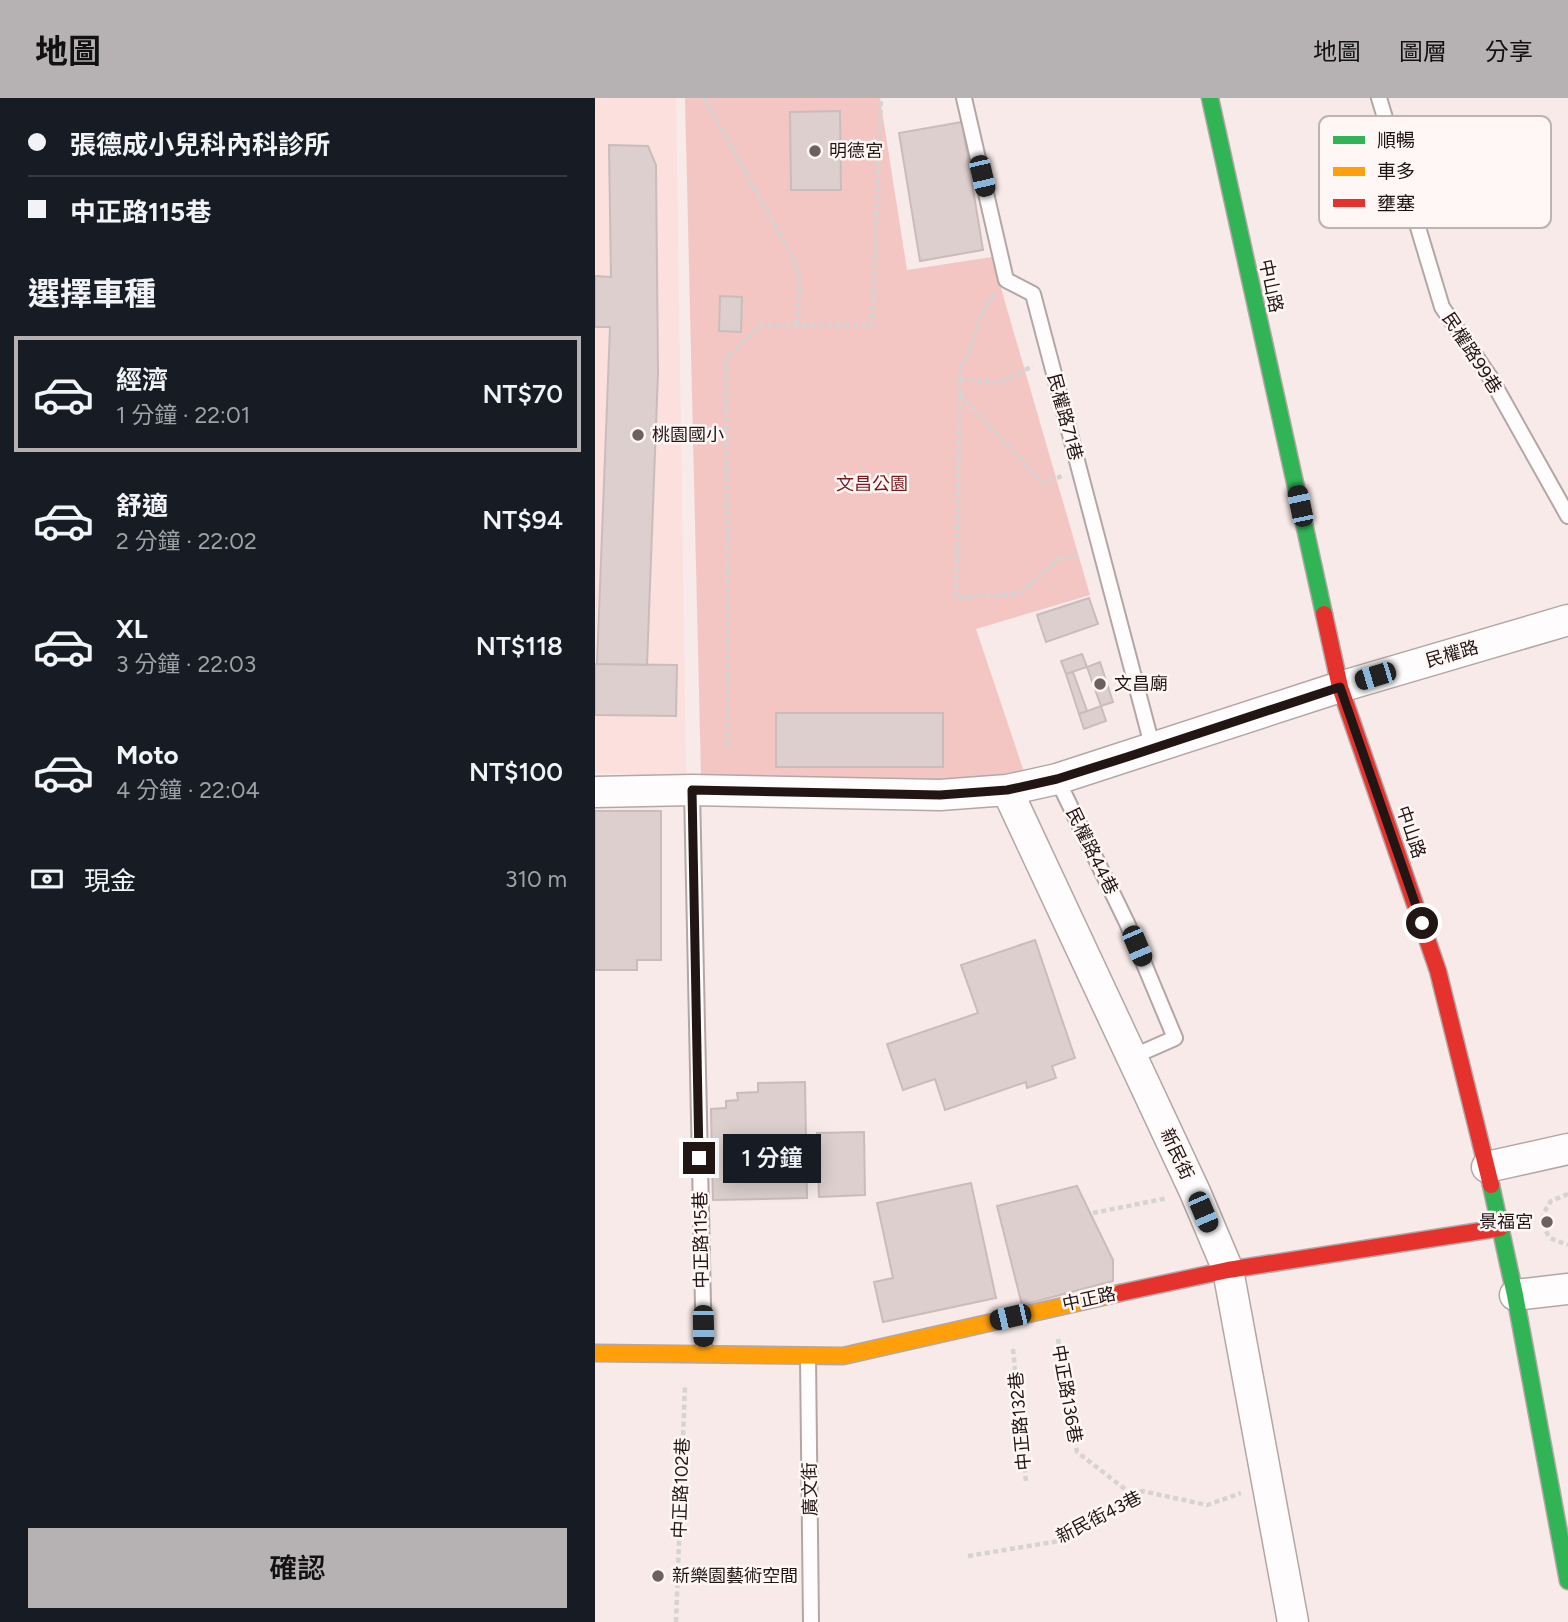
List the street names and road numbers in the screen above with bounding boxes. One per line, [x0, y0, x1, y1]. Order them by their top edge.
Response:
street label: 中山路 [1255, 257, 1287, 315]
street label: 民權路99巷 [1438, 308, 1506, 398]
street label: 民權路71巷 [1043, 371, 1087, 463]
street label: 民權路 [1423, 636, 1481, 672]
street label: 中山路 [1392, 803, 1430, 861]
street label: 民權路44巷 [1061, 804, 1123, 898]
street label: 新民街 [1156, 1125, 1198, 1183]
street label: 中正路115巷 [689, 1191, 713, 1289]
street label: 中正路 [1060, 1283, 1118, 1315]
street label: 中正路136巷 [1048, 1343, 1086, 1445]
street label: 中正路132巷 [1005, 1371, 1035, 1471]
street label: 中正路102巷 [668, 1437, 694, 1539]
street label: 廣文街 [799, 1462, 821, 1516]
street label: 新民街43巷 [1053, 1486, 1145, 1548]

